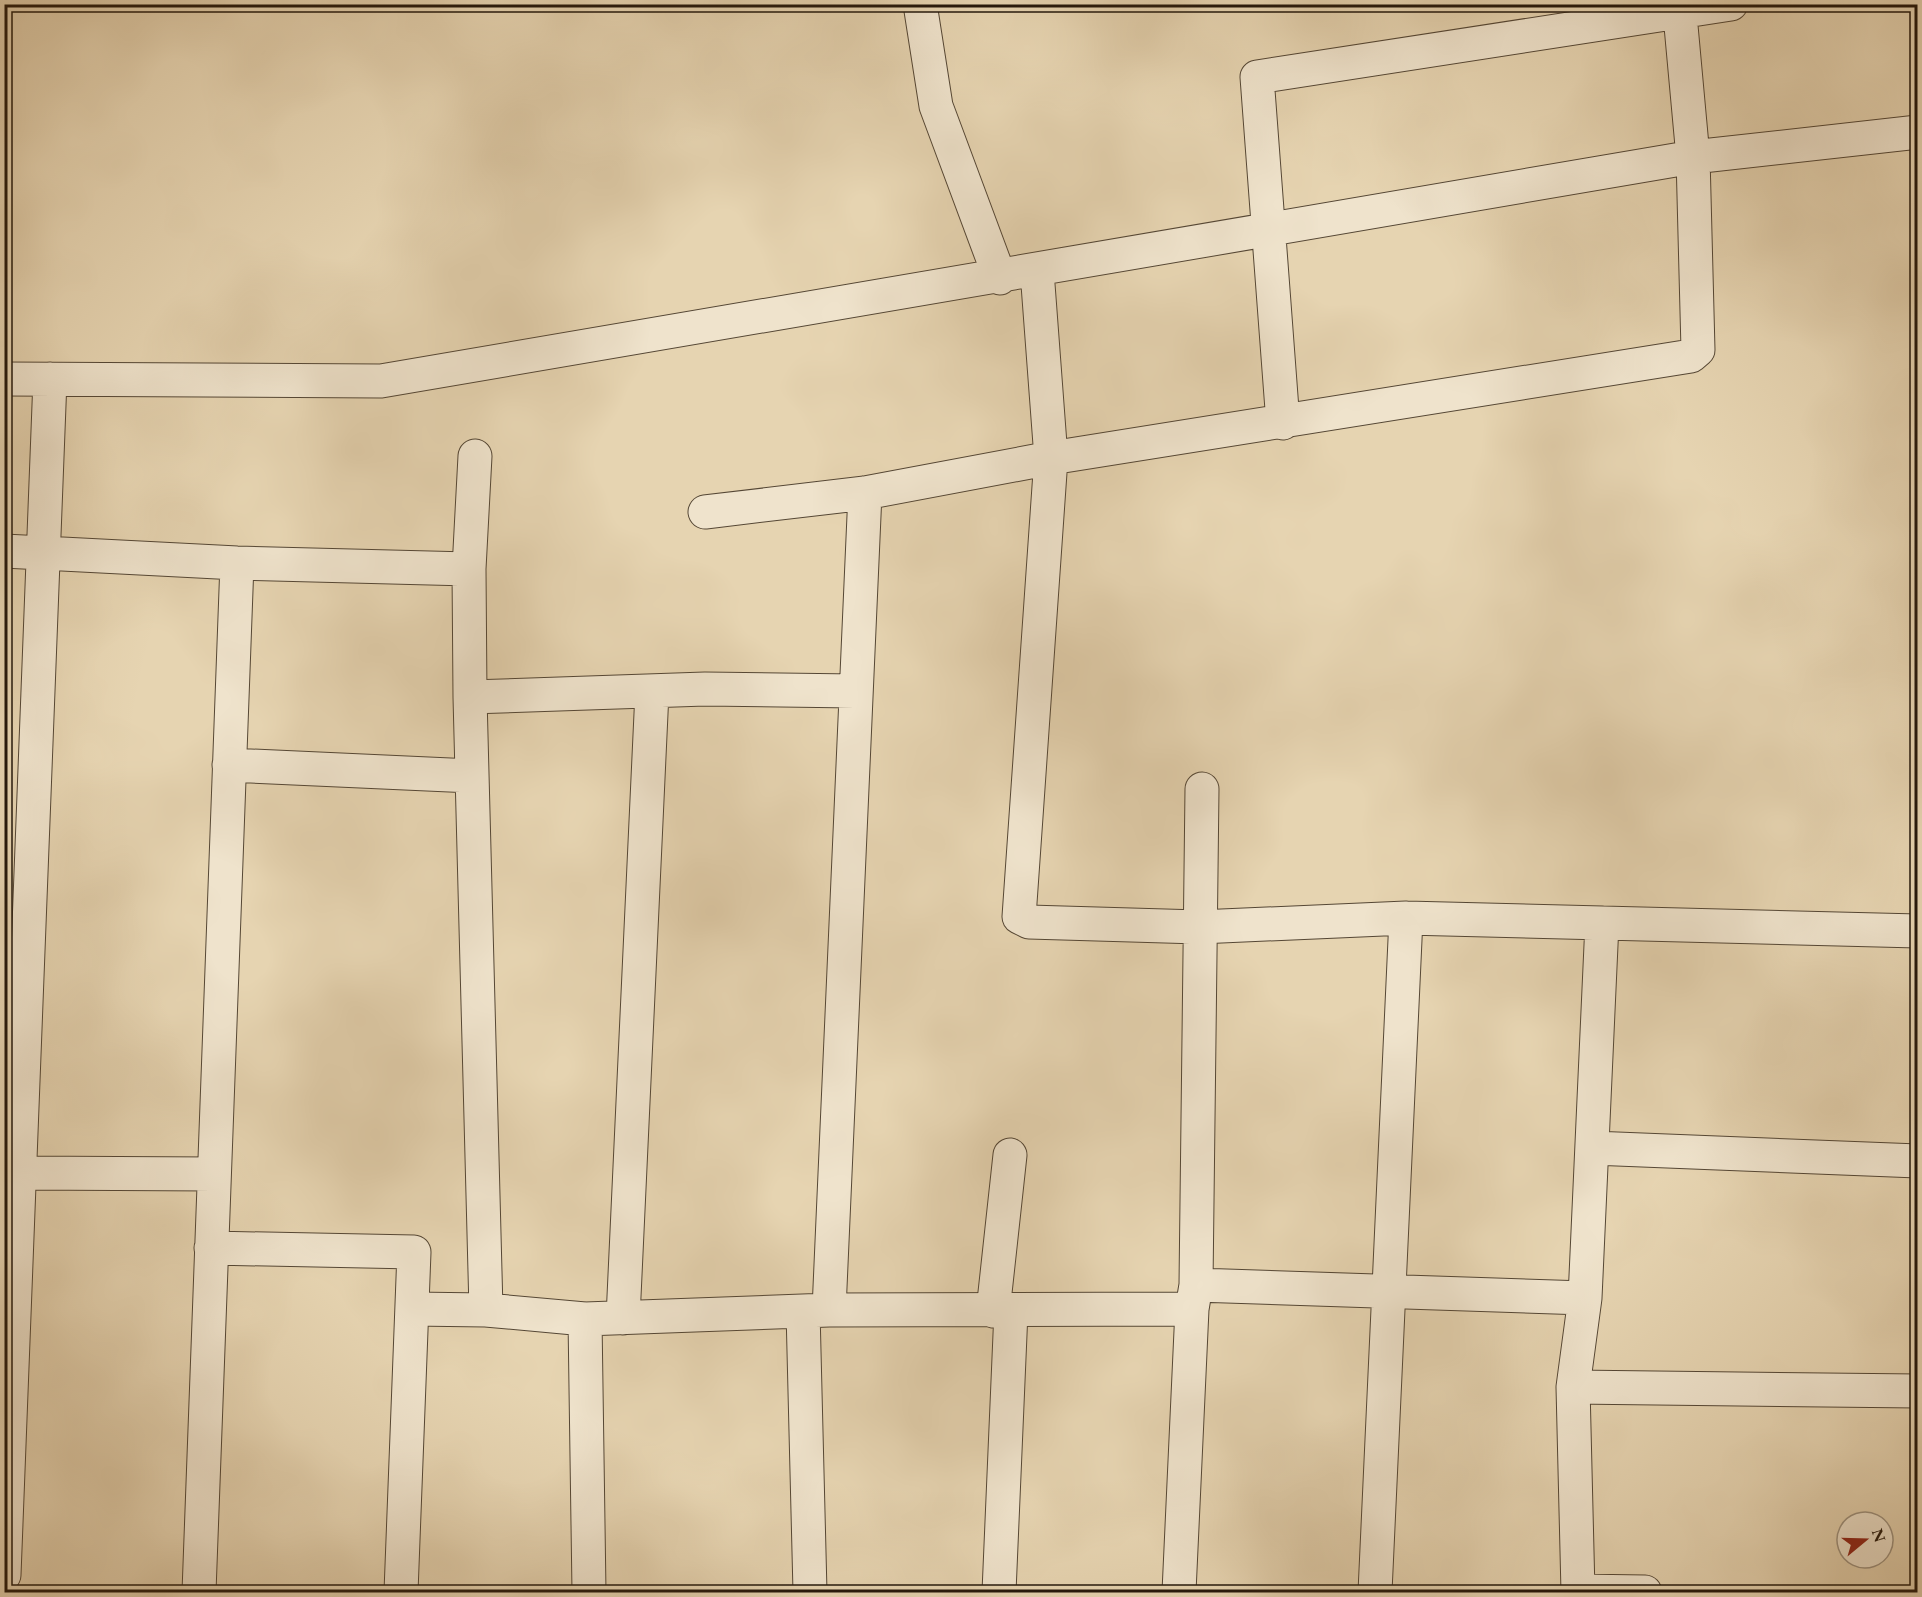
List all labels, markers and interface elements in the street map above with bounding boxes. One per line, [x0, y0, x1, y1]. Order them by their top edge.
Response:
north arrow [1835, 1510, 1895, 1570]
text: N [1867, 1526, 1891, 1545]

